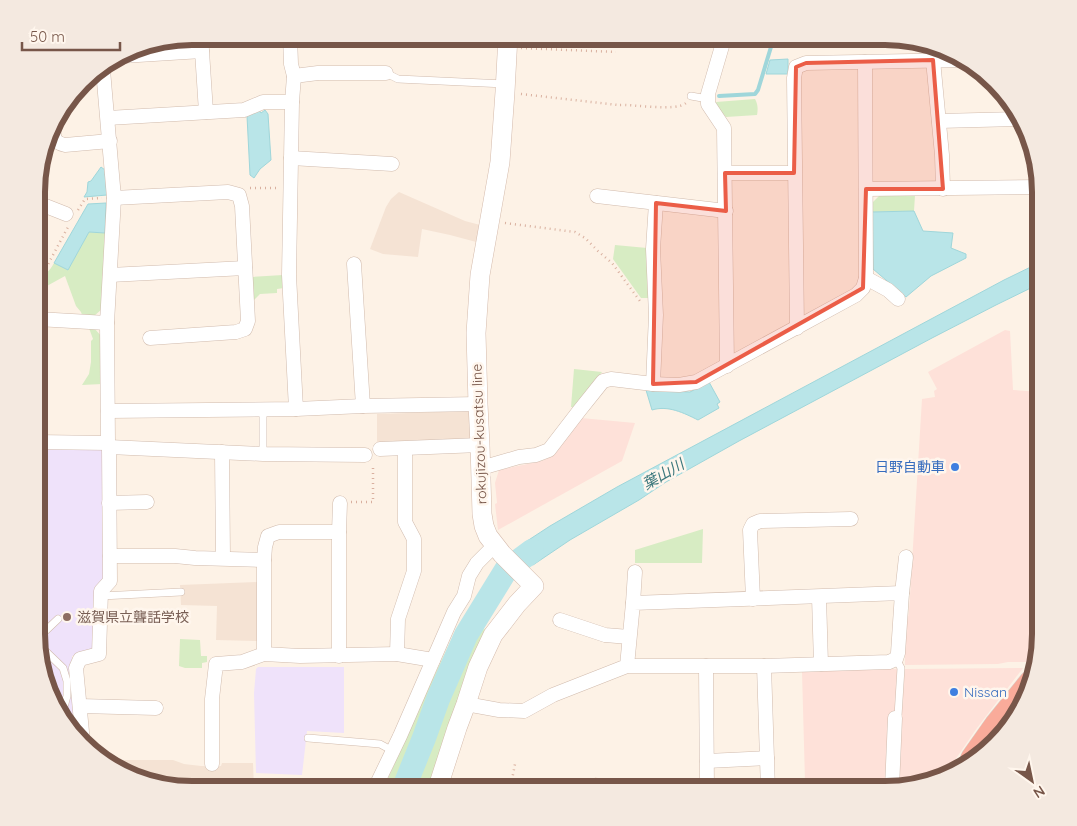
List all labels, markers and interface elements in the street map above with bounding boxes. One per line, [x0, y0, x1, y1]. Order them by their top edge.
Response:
scale bar [22, 20, 120, 52]
text: 50 m [30, 27, 65, 46]
street label: rokujizou-kusatsu line [468, 363, 490, 504]
water label: 葉山川 [639, 454, 689, 493]
place label: 日野自動車 [875, 458, 945, 476]
marker: 日野自動車 [949, 461, 961, 473]
place label: 滋賀県立聾話学校 [77, 608, 189, 626]
marker: 滋賀県立聾話学校 [61, 611, 73, 623]
place label: Nissan [964, 683, 1007, 701]
marker: Nissan [948, 686, 960, 698]
north arrow [1007, 756, 1057, 806]
text: N [1030, 782, 1048, 802]

